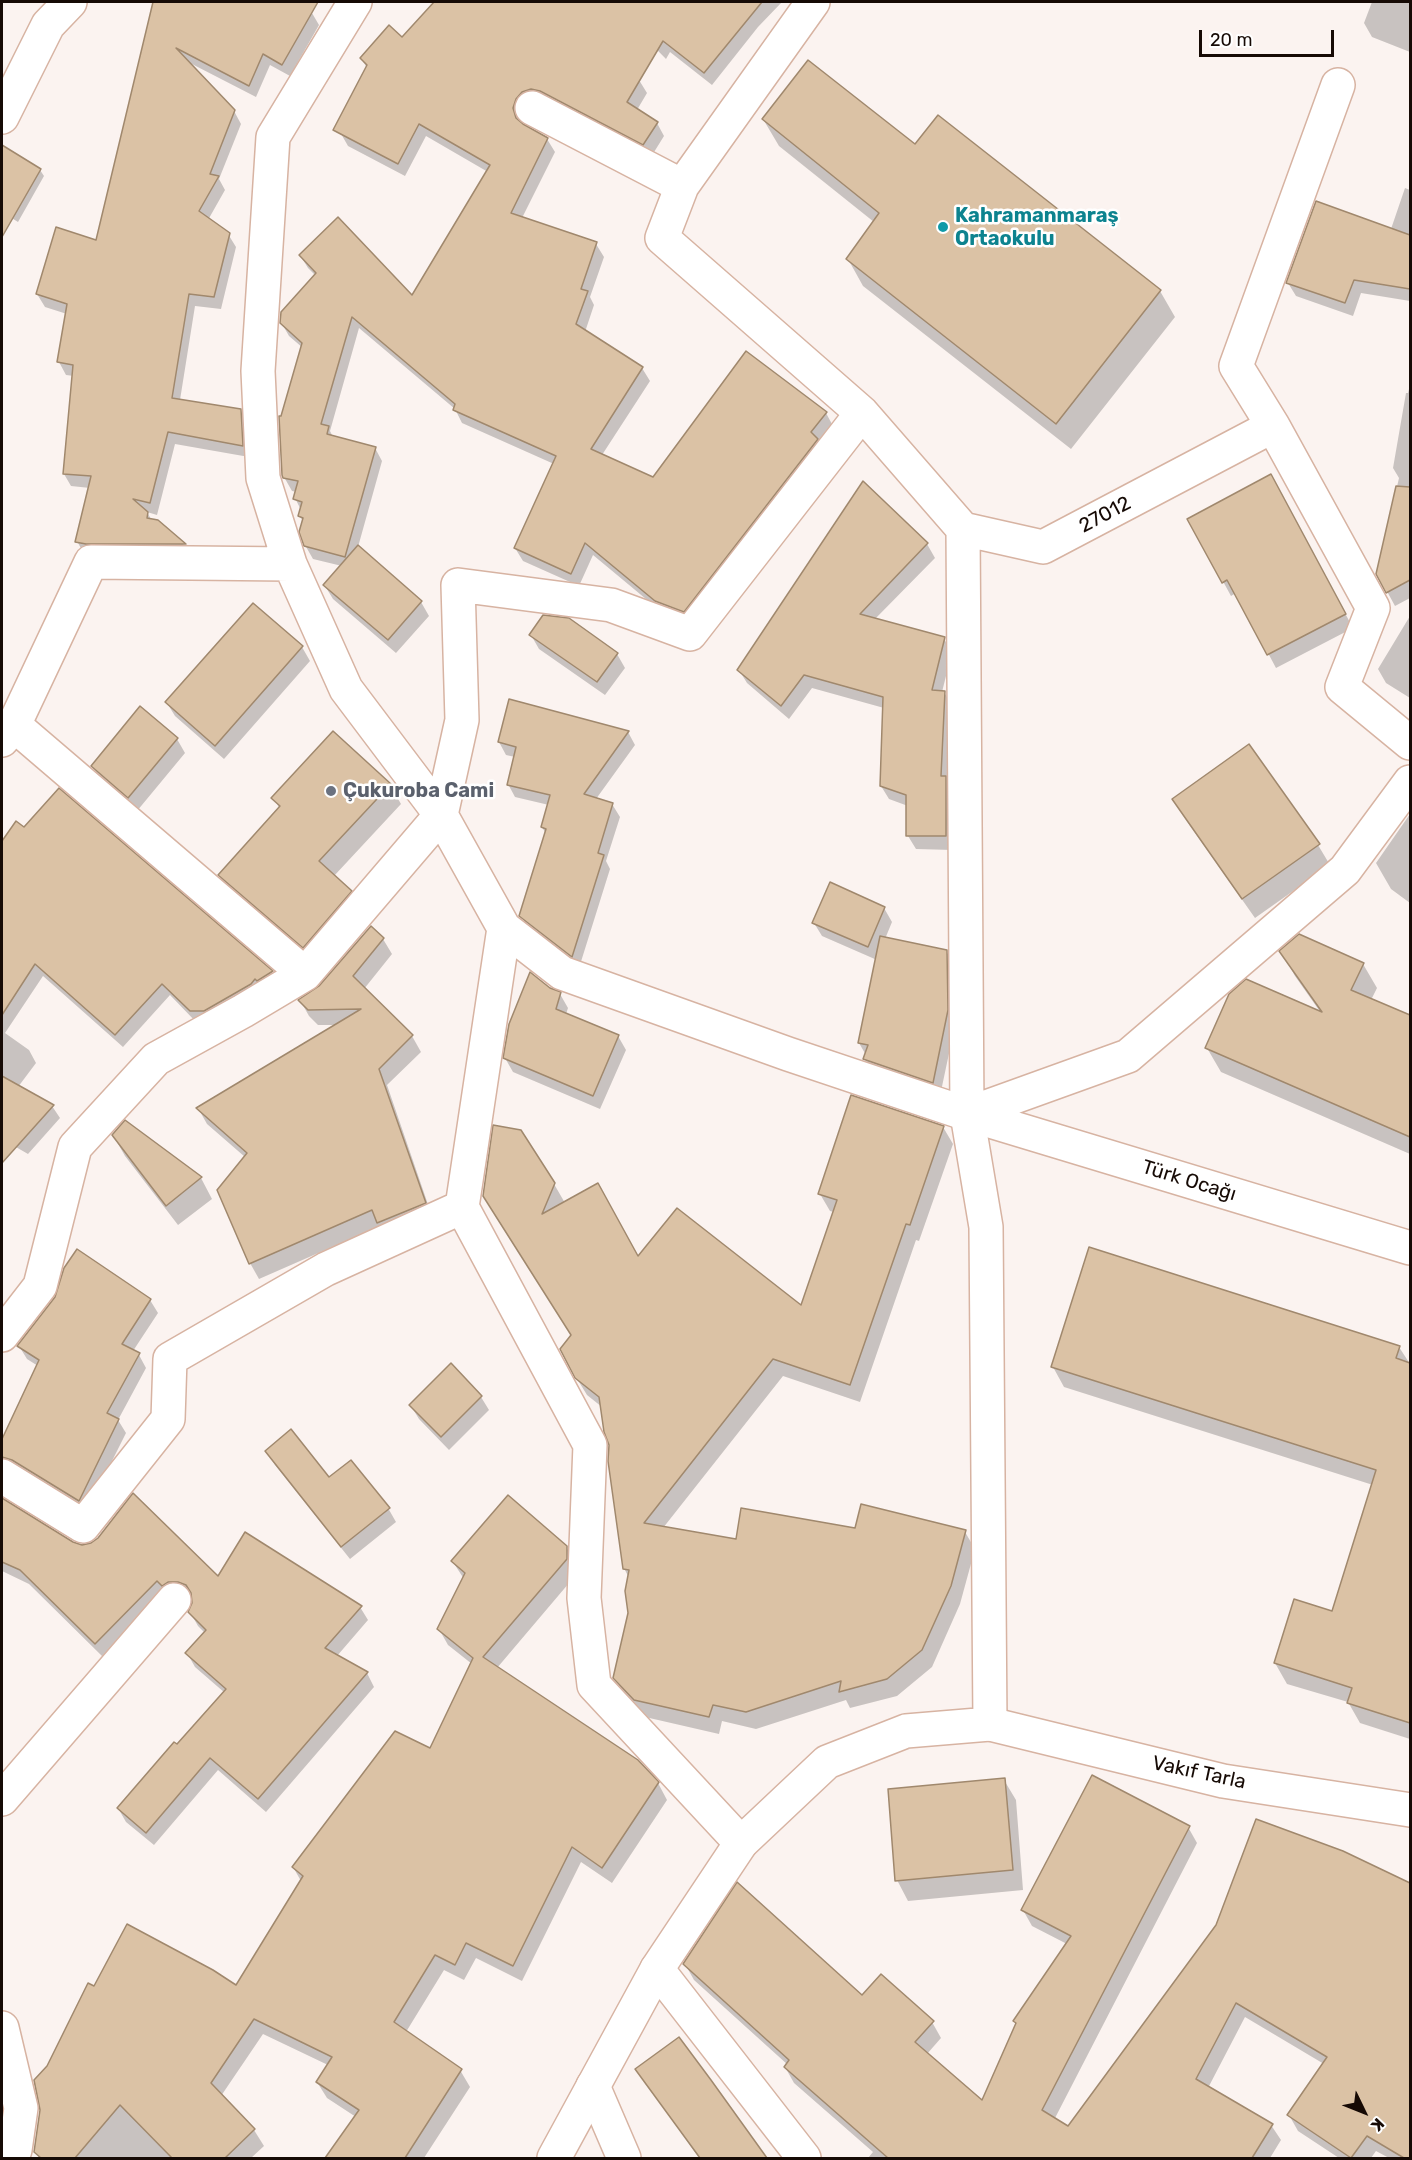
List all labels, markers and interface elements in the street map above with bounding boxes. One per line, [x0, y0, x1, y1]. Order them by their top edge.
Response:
scale bar [1202, 18, 1337, 56]
text: 20 m [1210, 29, 1252, 51]
place label: Kahramanmaraş Ortaokulu [955, 204, 1118, 251]
marker: Kahramanmaraş Ortaokulu [936, 220, 950, 234]
street label: 27012 [1075, 491, 1135, 539]
place label: Çukuroba Cami [343, 779, 494, 803]
marker: Çukuroba Cami [324, 784, 338, 798]
street label: Türk Ocağı [1139, 1155, 1239, 1207]
street label: Vakıf Tarla [1150, 1751, 1248, 1795]
north arrow [1334, 2082, 1394, 2142]
text: K [1367, 2114, 1388, 2135]

